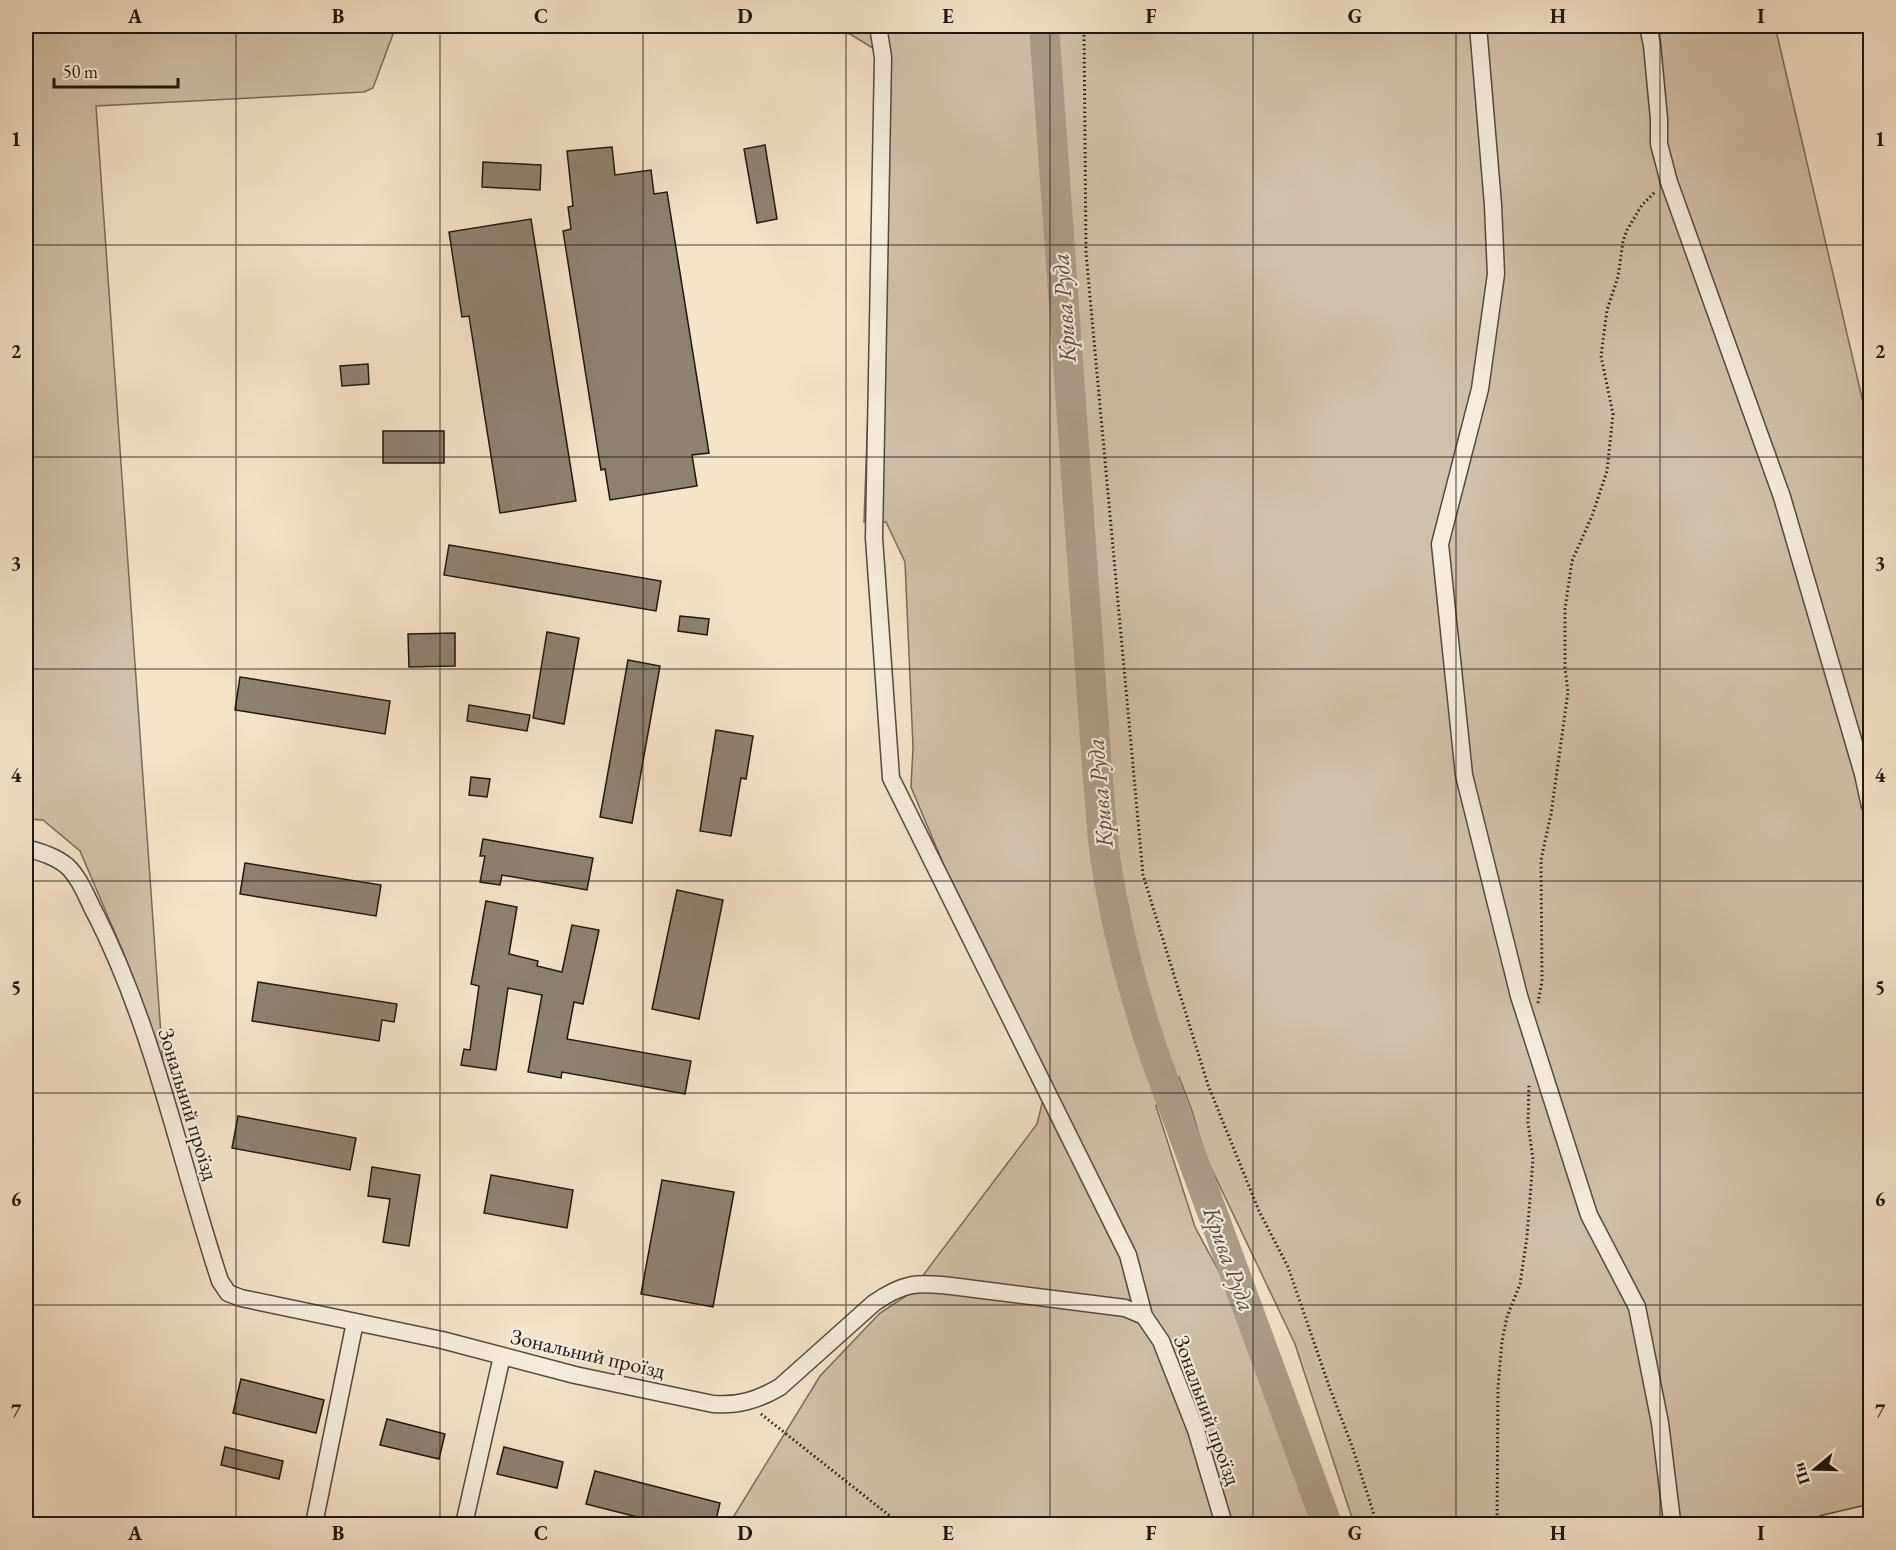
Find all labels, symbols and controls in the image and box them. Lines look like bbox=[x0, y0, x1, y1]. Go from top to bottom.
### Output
text: A bbox=[127, 3, 143, 29]
text: B bbox=[332, 3, 344, 29]
text: C bbox=[534, 3, 548, 29]
text: D bbox=[737, 3, 753, 29]
text: E bbox=[942, 3, 954, 29]
text: F bbox=[1146, 3, 1157, 29]
text: G bbox=[1348, 3, 1362, 29]
text: H bbox=[1550, 3, 1566, 29]
text: I bbox=[1757, 3, 1765, 29]
scale bar bbox=[54, 51, 178, 89]
text: 50 m bbox=[63, 60, 98, 83]
text: 1 bbox=[11, 126, 21, 152]
text: 1 bbox=[1875, 126, 1885, 152]
water label: Крива Руда bbox=[1044, 252, 1083, 365]
text: 2 bbox=[11, 338, 22, 364]
text: 2 bbox=[1875, 338, 1886, 364]
text: 3 bbox=[11, 550, 21, 576]
text: 3 bbox=[1875, 550, 1885, 576]
water label: Крива Руда bbox=[1079, 737, 1120, 850]
text: 4 bbox=[11, 762, 22, 788]
text: 4 bbox=[1875, 762, 1886, 788]
text: 5 bbox=[11, 974, 21, 1000]
text: 5 bbox=[1875, 974, 1885, 1000]
street label: Зональний проїзд bbox=[152, 1025, 225, 1184]
text: 6 bbox=[11, 1186, 22, 1212]
text: 6 bbox=[1875, 1186, 1886, 1212]
water label: Крива Руда bbox=[1196, 1201, 1263, 1316]
street label: Зональний проїзд bbox=[508, 1322, 668, 1385]
street label: Зональний проїзд bbox=[1167, 1331, 1248, 1489]
text: 7 bbox=[11, 1398, 22, 1424]
text: 7 bbox=[1875, 1398, 1886, 1424]
north arrow bbox=[1785, 1439, 1845, 1499]
text: Пн bbox=[1788, 1460, 1815, 1487]
text: A bbox=[127, 1520, 143, 1546]
text: B bbox=[332, 1520, 344, 1546]
text: C bbox=[534, 1520, 548, 1546]
text: D bbox=[737, 1520, 753, 1546]
text: E bbox=[942, 1520, 954, 1546]
text: F bbox=[1146, 1520, 1157, 1546]
text: G bbox=[1348, 1520, 1362, 1546]
text: H bbox=[1550, 1520, 1566, 1546]
text: I bbox=[1757, 1520, 1765, 1546]

